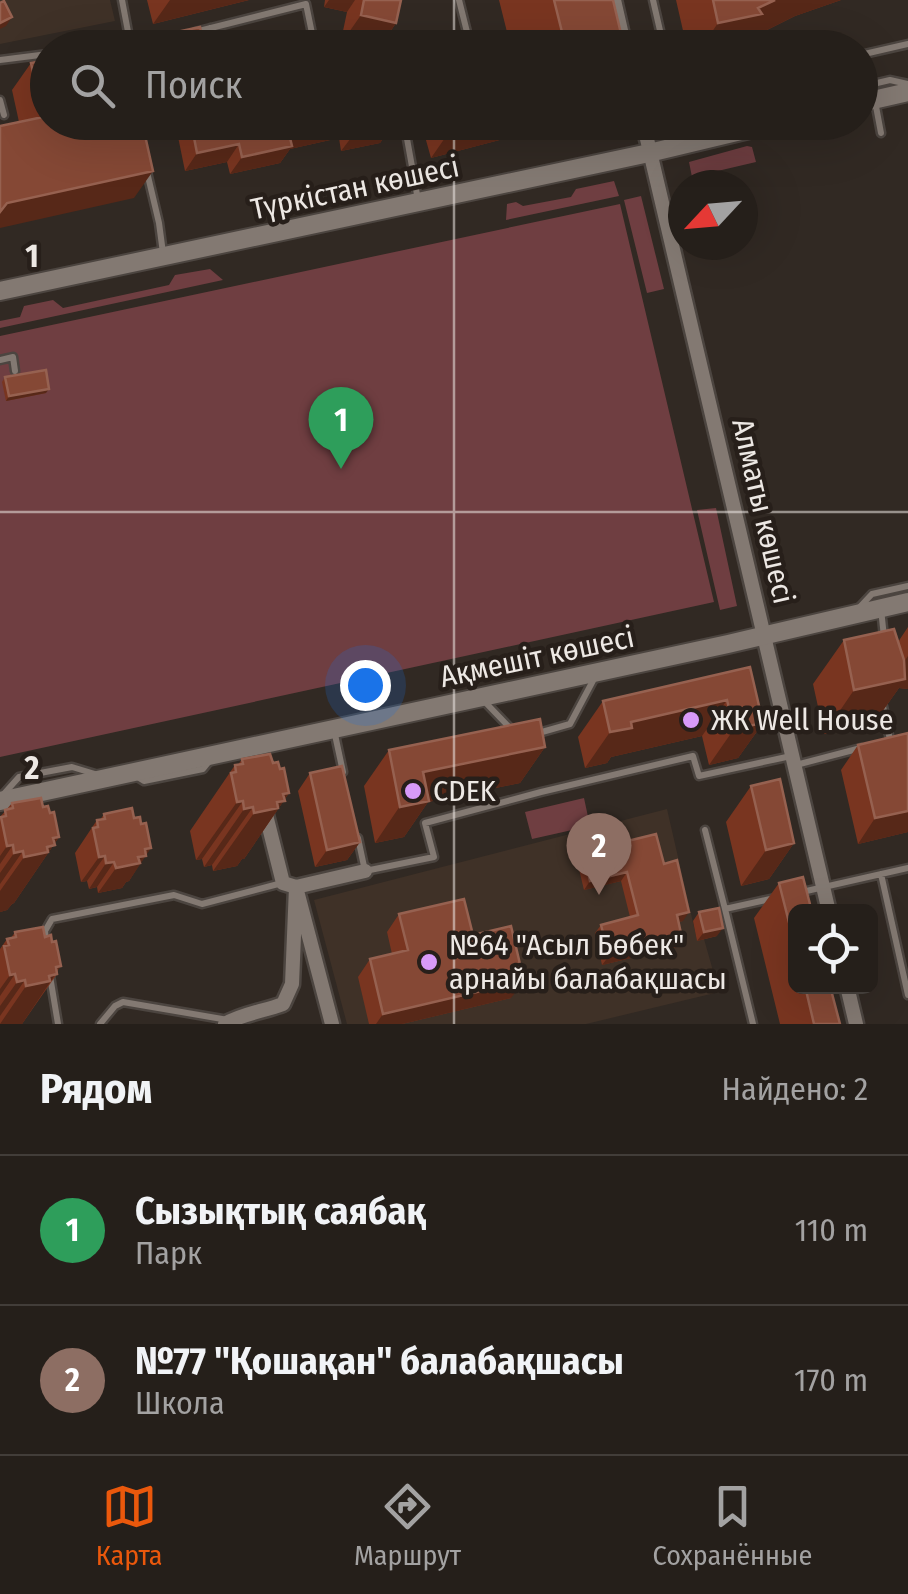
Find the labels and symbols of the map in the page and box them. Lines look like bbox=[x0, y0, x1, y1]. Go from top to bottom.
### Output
street label: Түркістан көшесі bbox=[248, 148, 462, 228]
north arrow bbox=[668, 170, 758, 260]
text: 1 bbox=[25, 237, 39, 275]
pin: 1 bbox=[308, 386, 374, 469]
street label: Алматы көшесі bbox=[724, 415, 802, 607]
street label: Ақмешіт көшесі bbox=[437, 619, 637, 695]
your location bbox=[340, 660, 391, 711]
place label: ЖК Well House bbox=[711, 702, 894, 738]
marker: ЖК Well House bbox=[680, 709, 702, 731]
text: 2 bbox=[24, 749, 40, 787]
place label: CDEK bbox=[433, 773, 496, 809]
marker: CDEK bbox=[402, 780, 424, 802]
pin: 2 bbox=[566, 812, 632, 895]
place label: №64 "Асыл Бөбек" арнайы балабақшасы bbox=[449, 927, 727, 997]
marker: №64 "Асыл Бөбек" арнайы балабақшасы bbox=[418, 951, 440, 973]

